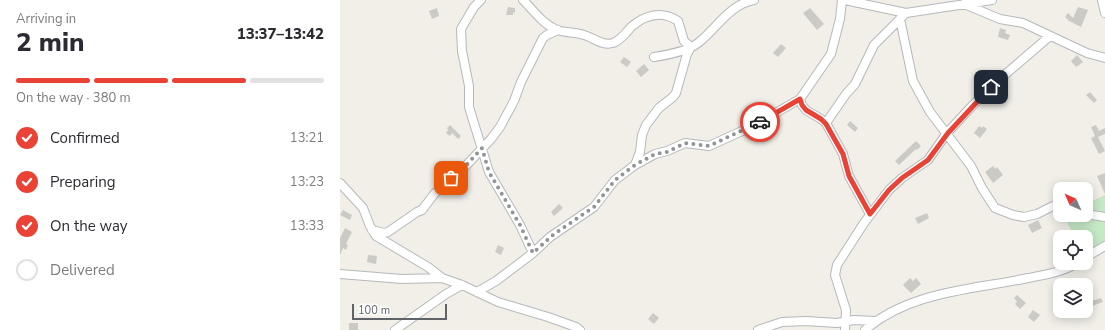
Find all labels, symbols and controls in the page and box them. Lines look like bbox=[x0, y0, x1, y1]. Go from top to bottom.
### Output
text: Arriving in bbox=[16, 10, 76, 28]
text: 13:37–13:42 bbox=[237, 24, 324, 44]
text: 2 min bbox=[16, 25, 84, 60]
pin bbox=[974, 70, 1008, 104]
icon: home bbox=[980, 76, 1002, 98]
text: On the way · 380 m bbox=[16, 89, 131, 107]
courier bbox=[740, 102, 780, 142]
icon: car bbox=[749, 111, 771, 133]
icon: check bbox=[16, 127, 38, 149]
text: Confirmed bbox=[50, 128, 120, 148]
text: 13:21 bbox=[290, 129, 324, 147]
pin bbox=[434, 161, 468, 195]
icon: bag bbox=[440, 167, 462, 189]
icon: check bbox=[16, 171, 38, 193]
text: Preparing bbox=[50, 172, 115, 192]
text: 13:23 bbox=[290, 173, 324, 191]
north arrow bbox=[1053, 182, 1093, 222]
map controls bbox=[1053, 182, 1093, 318]
icon: check bbox=[16, 215, 38, 237]
text: On the way bbox=[50, 216, 128, 236]
text: 13:33 bbox=[290, 217, 324, 235]
button: locate bbox=[1053, 230, 1093, 270]
text: Delivered bbox=[50, 260, 115, 280]
button: layers bbox=[1053, 278, 1093, 318]
scale bar bbox=[352, 302, 447, 321]
text: 100 m bbox=[358, 303, 390, 318]

